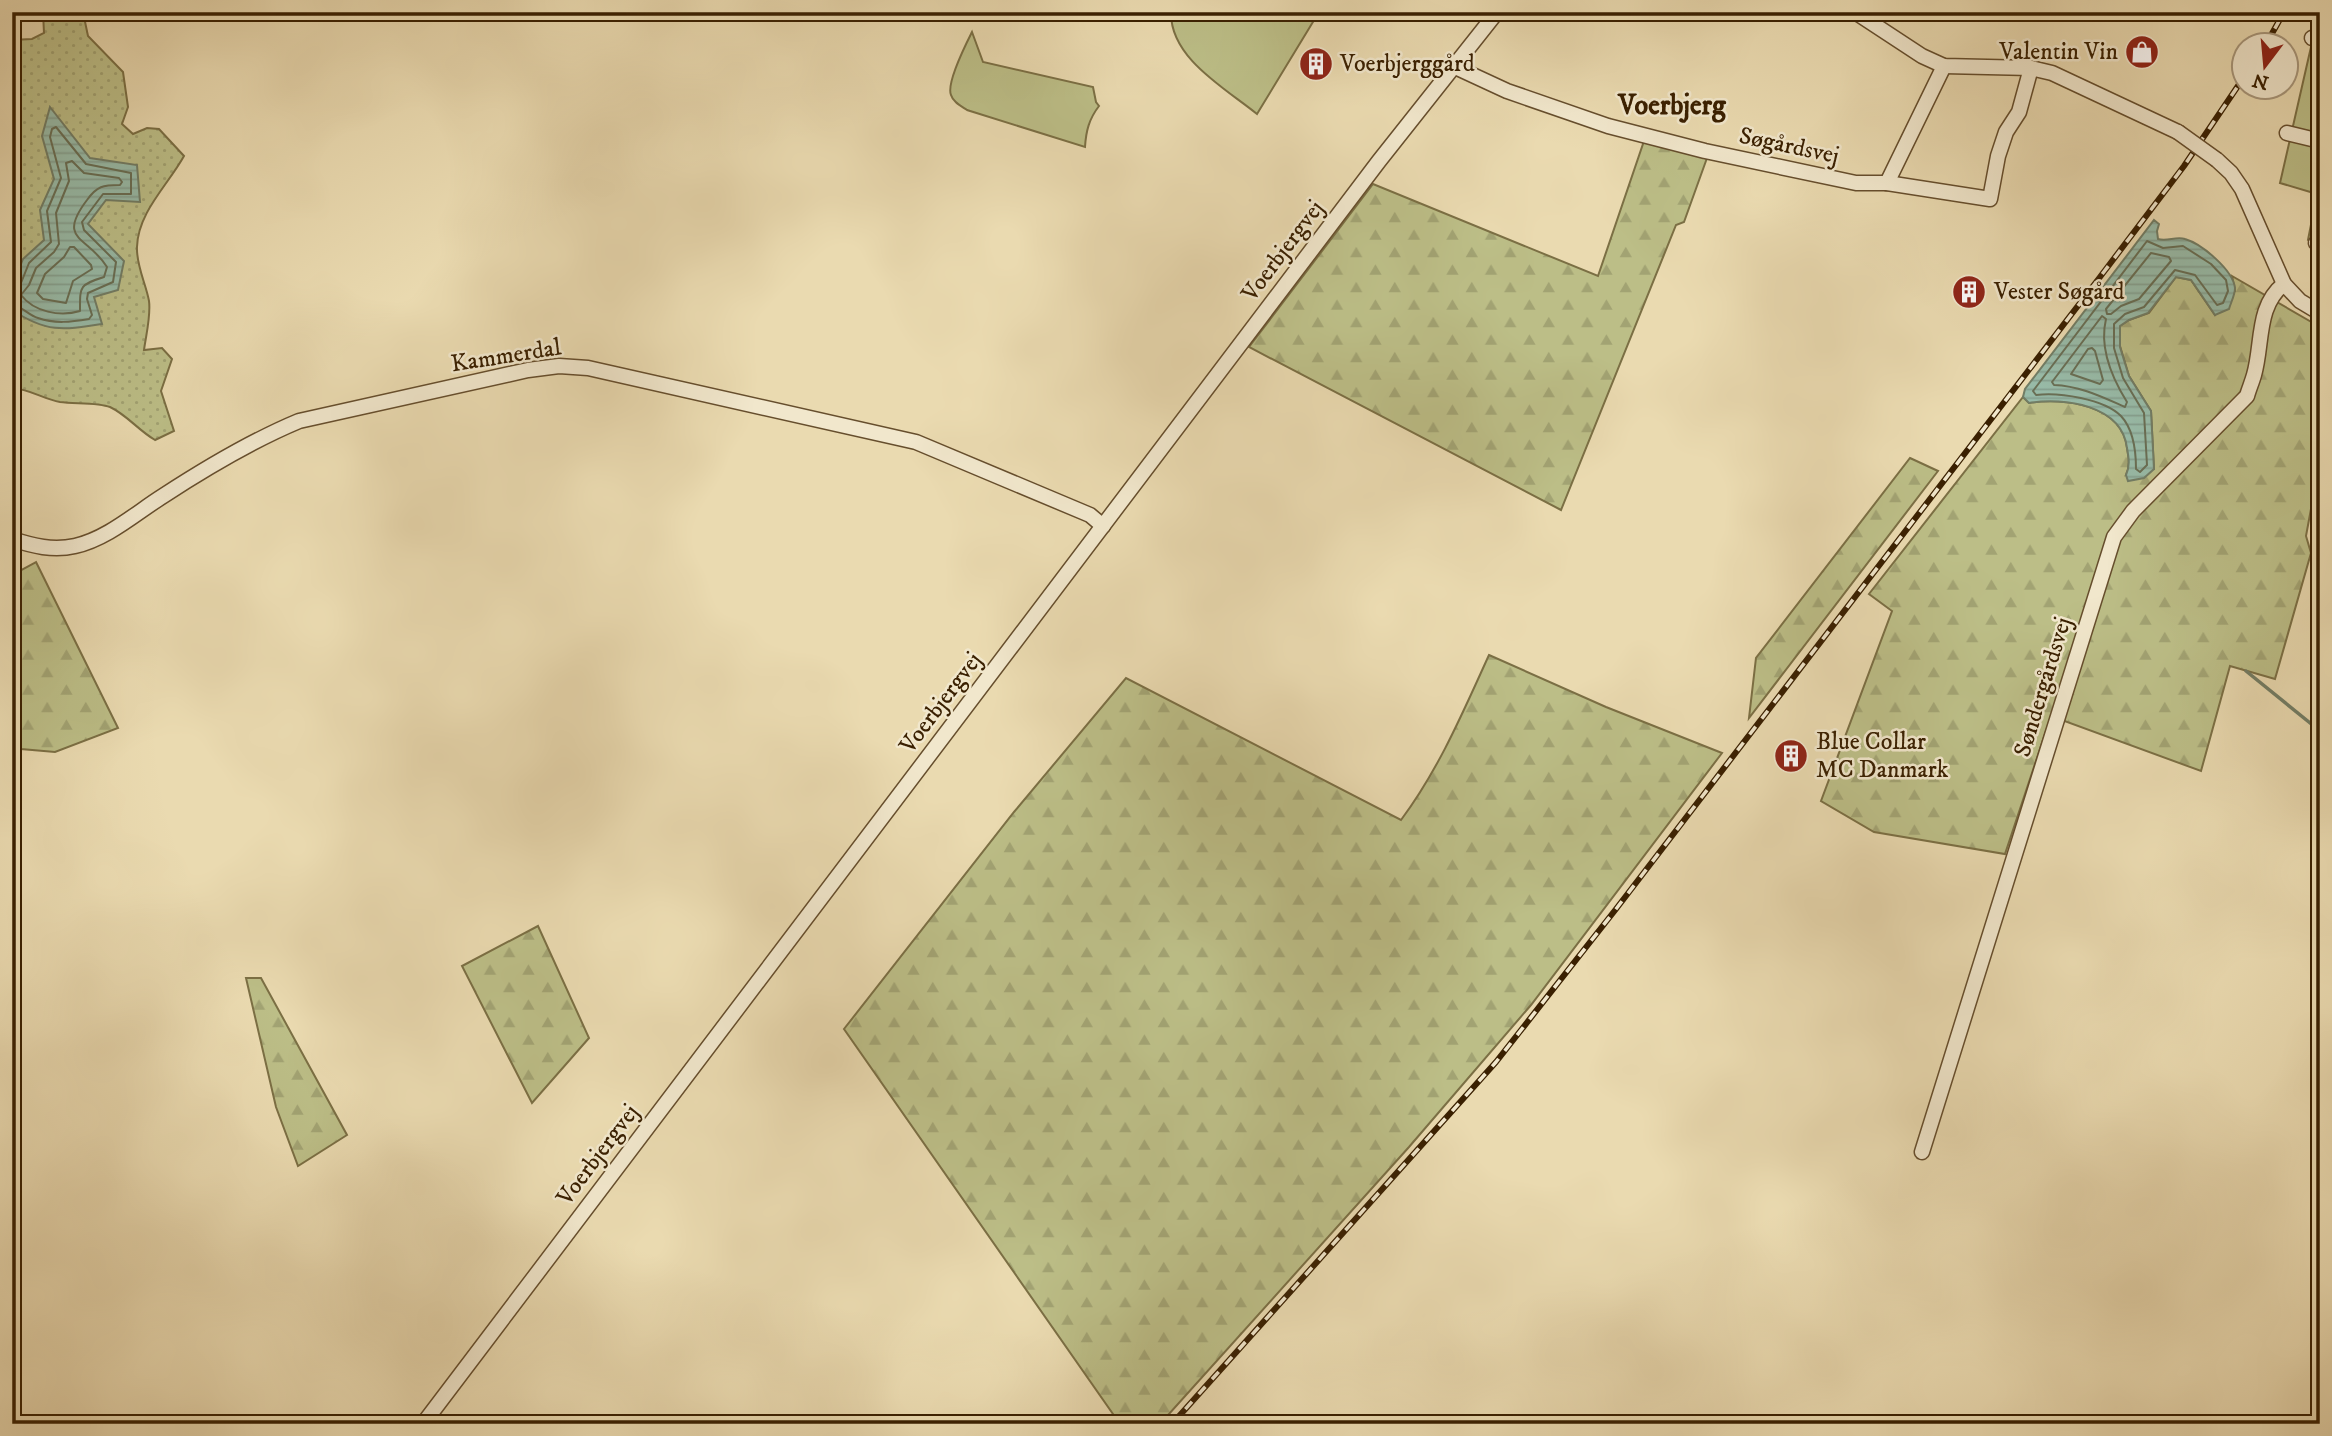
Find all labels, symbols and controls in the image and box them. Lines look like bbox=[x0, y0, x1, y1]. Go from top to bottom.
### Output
north arrow bbox=[2230, 32, 2300, 102]
shop icon: Valentin Vin bbox=[2123, 33, 2161, 71]
place label: Valentin Vin bbox=[1998, 37, 2118, 67]
building icon: Voerbjerggård bbox=[1297, 45, 1335, 83]
place label: Voerbjerggård bbox=[1339, 49, 1475, 79]
text: N bbox=[2250, 68, 2271, 94]
district label: Voerbjerg bbox=[1617, 88, 1727, 123]
street label: Søgårdsvej bbox=[1736, 121, 1842, 171]
street label: Voerbjergvej bbox=[1235, 195, 1331, 308]
building icon: Vester Søgård bbox=[1950, 273, 1988, 311]
place label: Vester Søgård bbox=[1993, 277, 2125, 307]
street label: Kammerdal bbox=[449, 332, 564, 380]
street label: Søndergårdsvej bbox=[2008, 614, 2078, 760]
street label: Voerbjergvej bbox=[893, 647, 989, 760]
place label: Blue Collar MC Danmark bbox=[1816, 727, 1948, 785]
building icon: Blue Collar MC Danmark bbox=[1772, 737, 1810, 775]
street label: Voerbjergvej bbox=[550, 1099, 646, 1212]

